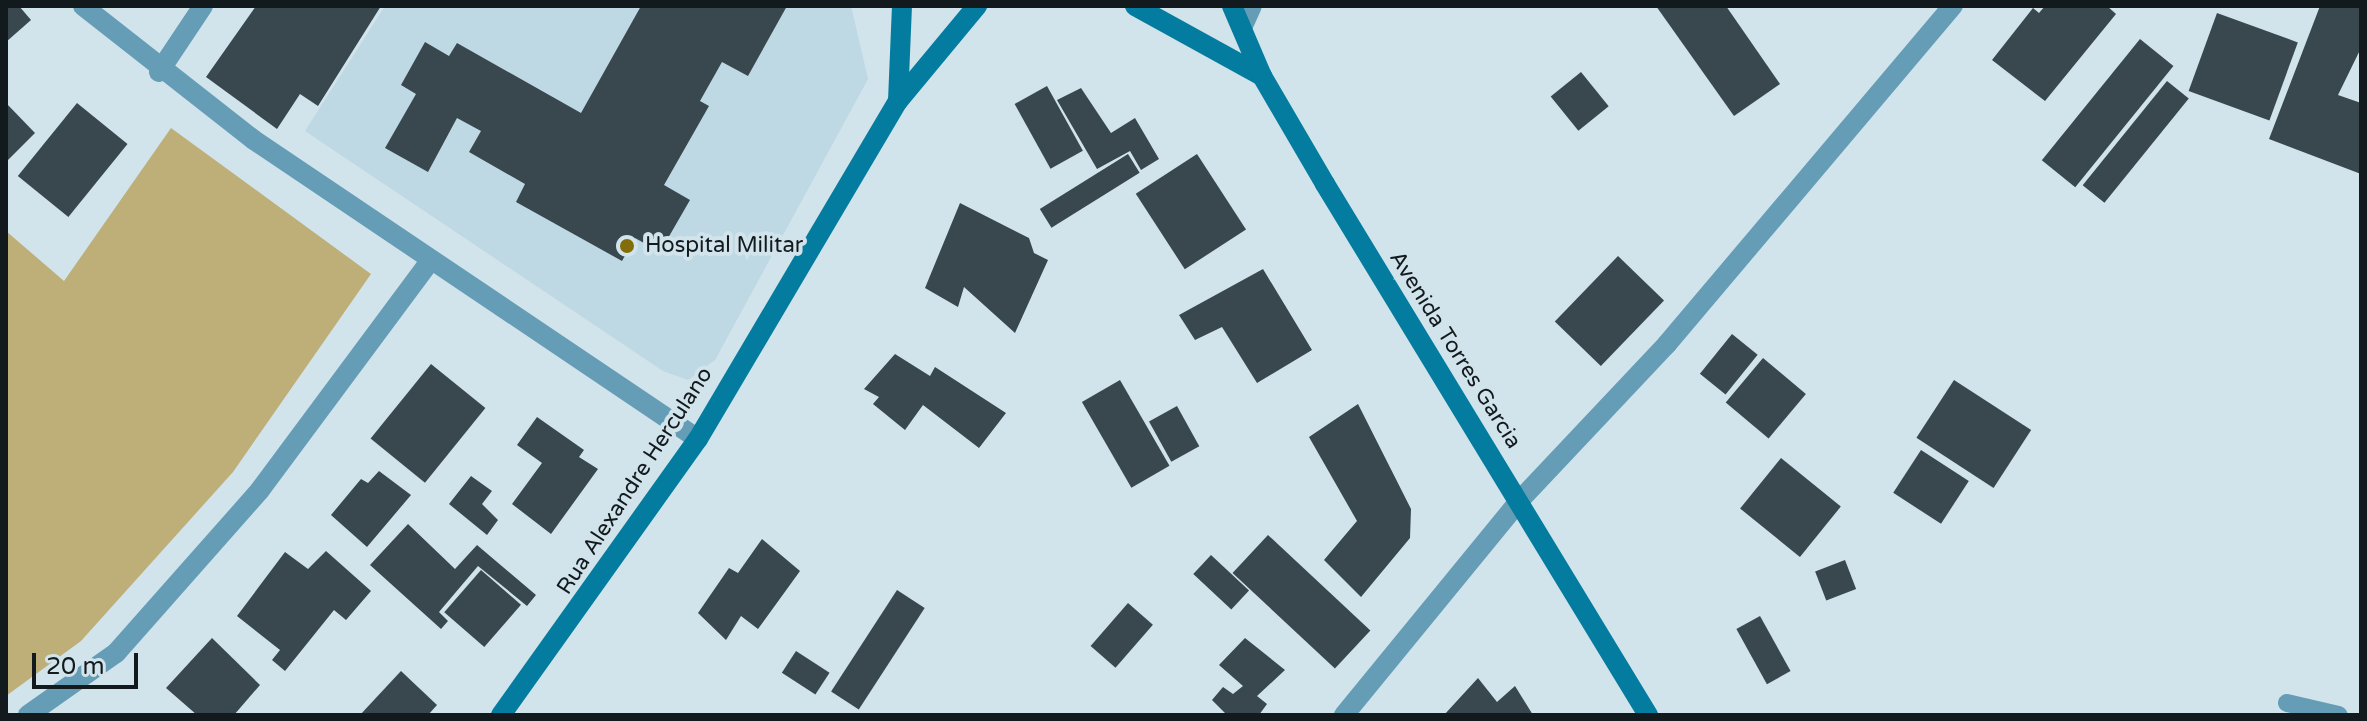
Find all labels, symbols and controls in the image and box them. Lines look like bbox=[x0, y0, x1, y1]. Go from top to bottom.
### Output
place label: Hospital Militar bbox=[645, 233, 803, 259]
marker: Hospital Militar bbox=[616, 235, 638, 257]
street label: Avenida Torres Garcia bbox=[1383, 246, 1527, 454]
street label: Rua Alexandre Herculano bbox=[552, 362, 718, 600]
scale bar bbox=[36, 637, 142, 687]
text: 20 m bbox=[46, 652, 104, 681]

